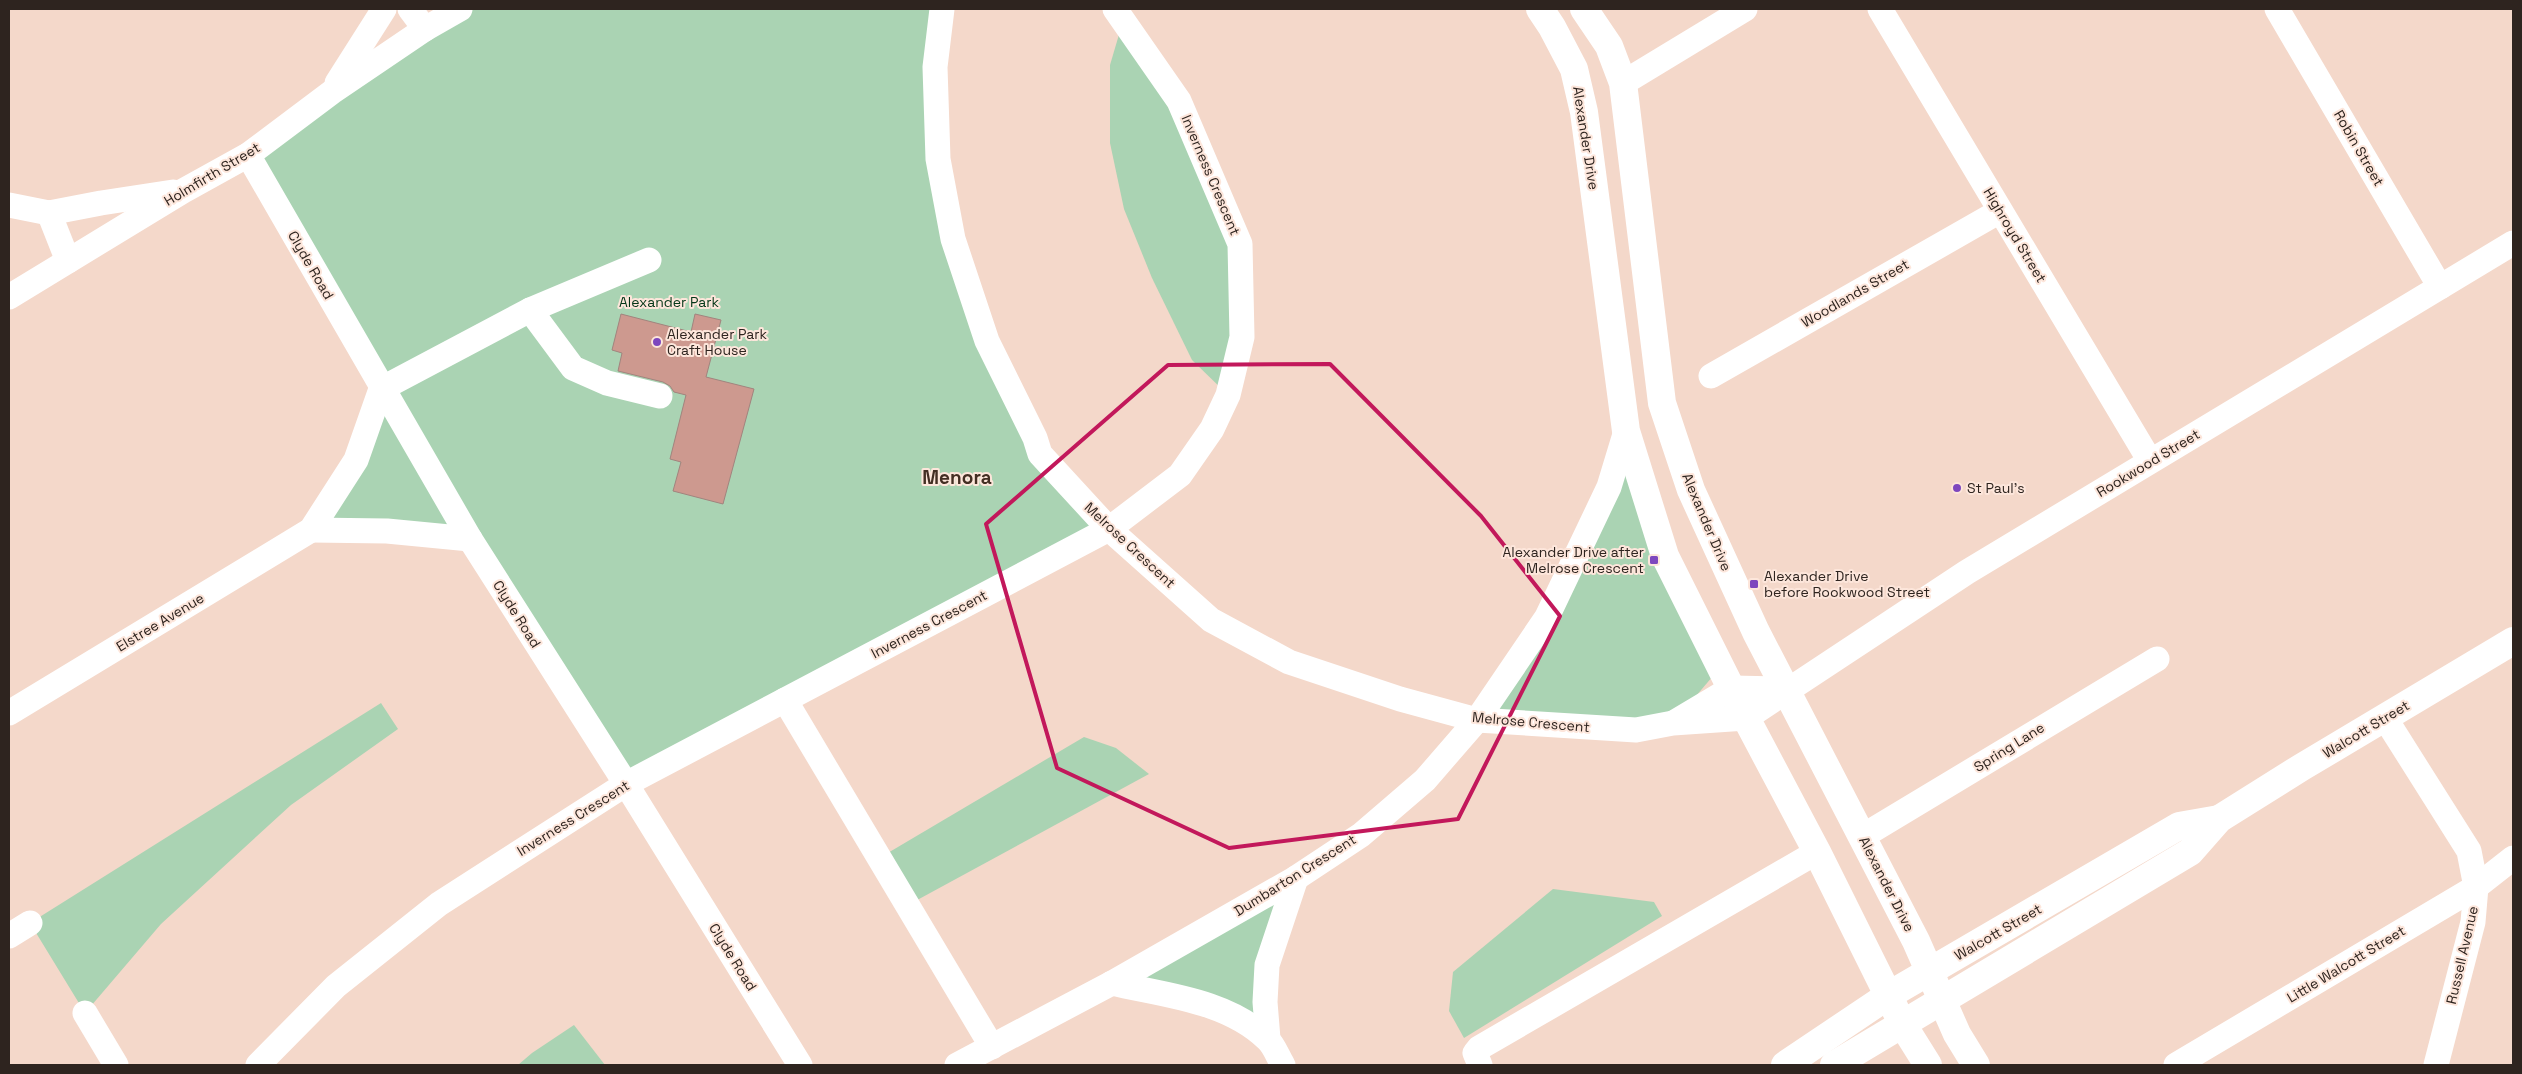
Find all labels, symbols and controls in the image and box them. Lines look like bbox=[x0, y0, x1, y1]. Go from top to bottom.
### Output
street label: Alexander Drive bbox=[1569, 85, 1603, 191]
street label: Robin Street bbox=[2330, 107, 2388, 189]
street label: Inverness Crescent bbox=[1178, 112, 1244, 238]
street label: Holmfirth Street bbox=[161, 138, 263, 210]
street label: Highroyd Street bbox=[1980, 184, 2050, 286]
street label: Clyde Road bbox=[284, 227, 338, 303]
street label: Woodlands Street bbox=[1798, 255, 1912, 331]
park label: Alexander Park bbox=[619, 293, 720, 311]
place label: Alexander Park Craft House bbox=[667, 325, 768, 359]
marker: Alexander Park Craft House bbox=[651, 336, 663, 348]
street label: Rookwood Street bbox=[2093, 425, 2203, 501]
district label: Menora bbox=[922, 465, 992, 490]
street label: Alexander Drive bbox=[1678, 470, 1736, 574]
place label: St Paul's bbox=[1967, 479, 2025, 497]
marker: St Paul's bbox=[1951, 482, 1963, 494]
street label: Melrose Crescent bbox=[1081, 498, 1179, 592]
place label: Alexander Drive after Melrose Crescent bbox=[1503, 543, 1644, 577]
marker: Alexander Drive after Melrose Crescent bbox=[1648, 554, 1660, 566]
place label: Alexander Drive before Rookwood Street bbox=[1764, 567, 1930, 601]
street label: Clyde Road bbox=[489, 577, 545, 651]
marker: Alexander Drive before Rookwood Street bbox=[1748, 578, 1760, 590]
street label: Inverness Crescent bbox=[868, 586, 990, 662]
street label: Elstree Avenue bbox=[113, 589, 207, 655]
street label: Walcott Street bbox=[2319, 696, 2413, 762]
street label: Melrose Crescent bbox=[1471, 708, 1591, 736]
street label: Spring Lane bbox=[1970, 718, 2048, 776]
street label: Inverness Crescent bbox=[514, 776, 632, 860]
street label: Dumbarton Crescent bbox=[1231, 830, 1359, 920]
street label: Alexander Drive bbox=[1855, 833, 1919, 935]
street label: Walcott Street bbox=[1951, 900, 2045, 964]
street label: Russell Avenue bbox=[2442, 904, 2482, 1006]
street label: Clyde Road bbox=[705, 920, 761, 994]
street label: Little Walcott Street bbox=[2283, 921, 2409, 1007]

